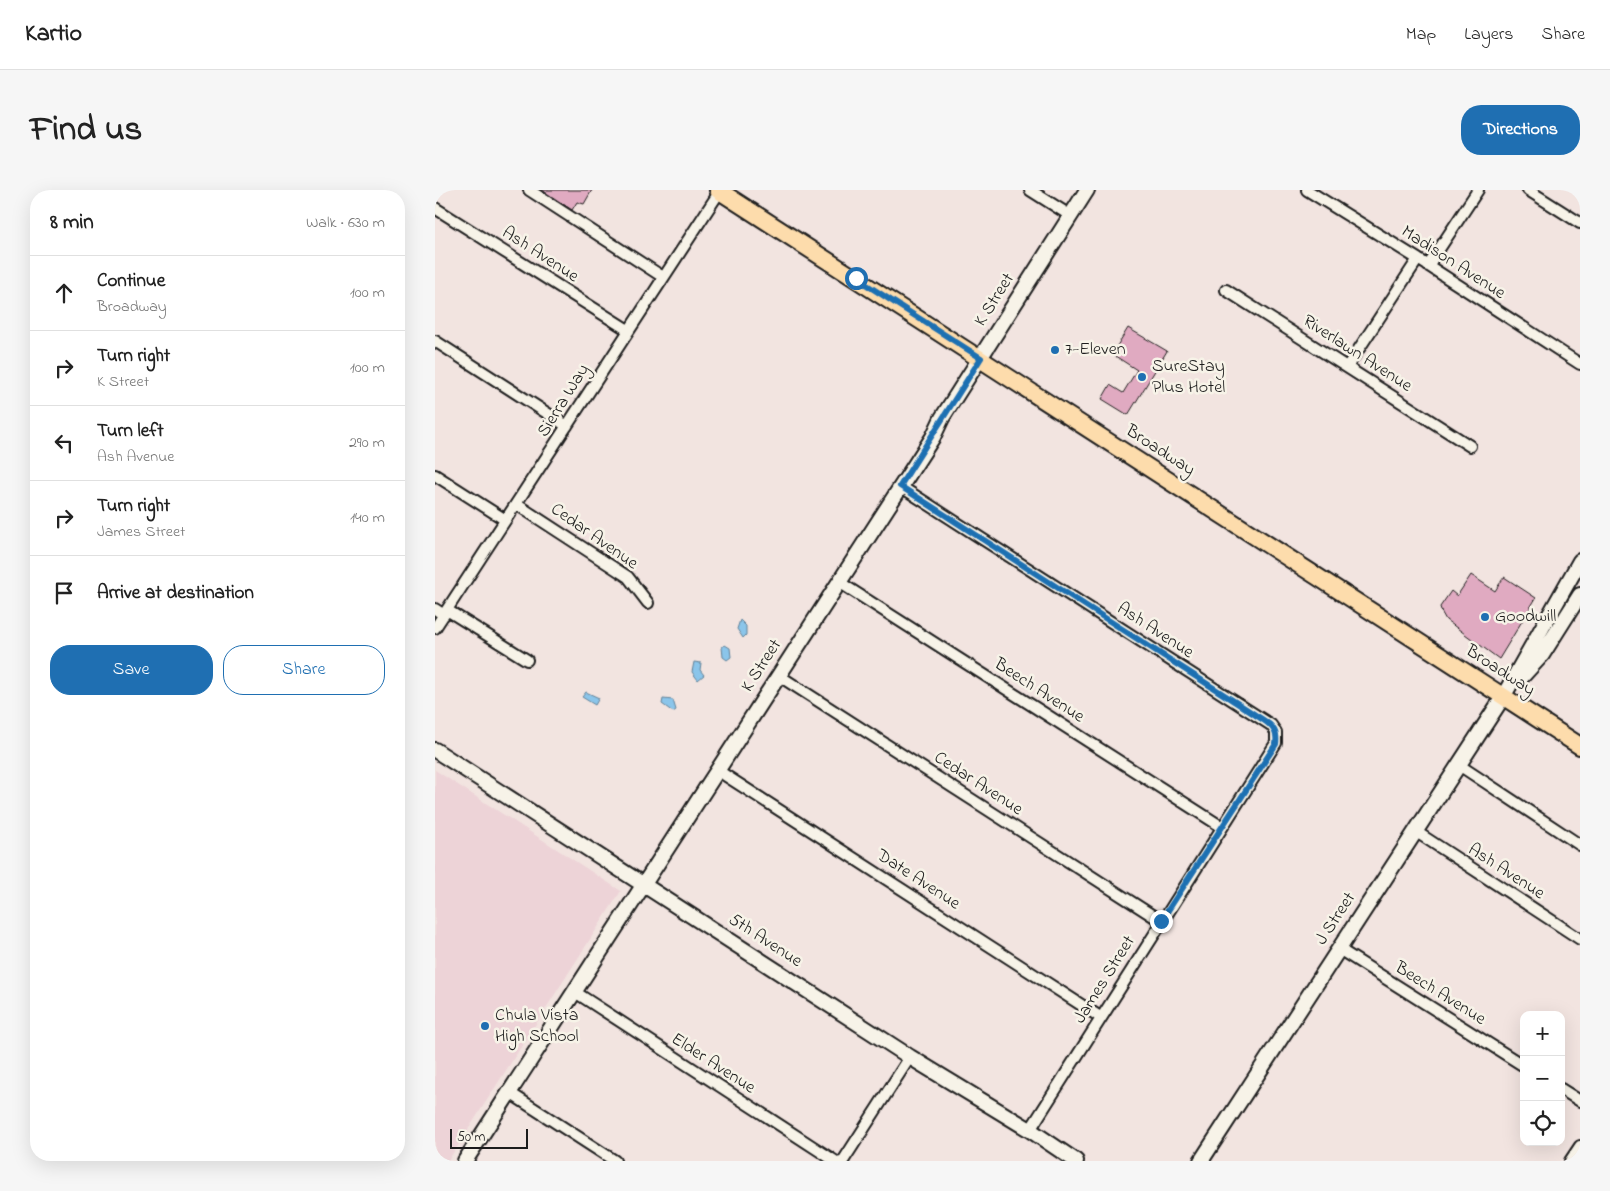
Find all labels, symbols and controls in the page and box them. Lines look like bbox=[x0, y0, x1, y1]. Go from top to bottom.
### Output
text: Kartio bbox=[25, 17, 82, 52]
text: Map bbox=[1406, 22, 1436, 48]
text: Layers bbox=[1464, 22, 1514, 48]
text: Share bbox=[1542, 22, 1585, 48]
text: Find us bbox=[30, 105, 142, 156]
button: Directions bbox=[1461, 105, 1580, 155]
text: 8 min bbox=[50, 208, 94, 238]
text: Walk · 630 m bbox=[306, 211, 385, 235]
street label: Madison Avenue bbox=[1396, 219, 1511, 307]
street label: Ash Avenue bbox=[496, 220, 584, 290]
route start bbox=[845, 267, 868, 290]
text: Continue bbox=[97, 268, 165, 295]
street label: K Street bbox=[968, 268, 1022, 332]
icon: ahead bbox=[50, 279, 78, 307]
text: 100 m bbox=[350, 281, 385, 305]
text: Broadway bbox=[97, 295, 167, 319]
street label: Riverlawn Avenue bbox=[1297, 309, 1418, 400]
place label: 7-Eleven bbox=[1065, 337, 1126, 363]
text: Turn right bbox=[97, 343, 170, 370]
marker: 7-Eleven bbox=[1049, 344, 1061, 356]
icon: right bbox=[50, 354, 78, 382]
place label: SureStay Plus Hotel bbox=[1152, 354, 1225, 401]
text: 100 m bbox=[350, 356, 385, 380]
street label: Sierra Way bbox=[531, 359, 597, 443]
text: K Street bbox=[97, 370, 149, 394]
marker: SureStay Plus Hotel bbox=[1136, 371, 1148, 383]
text: Turn left bbox=[97, 418, 164, 445]
street label: Broadway bbox=[1119, 418, 1200, 483]
icon: left bbox=[50, 429, 78, 457]
text: 290 m bbox=[349, 431, 385, 455]
text: Ash Avenue bbox=[97, 445, 174, 469]
text: Turn right bbox=[97, 493, 170, 520]
street label: Cedar Avenue bbox=[545, 497, 644, 577]
icon: right bbox=[50, 504, 78, 532]
text: 140 m bbox=[350, 506, 385, 530]
text: James Street bbox=[97, 520, 186, 544]
icon: arrive bbox=[50, 579, 78, 607]
text: Arrive at destination bbox=[97, 580, 254, 607]
street label: Ash Avenue bbox=[1111, 596, 1199, 666]
place label: Goodwill bbox=[1495, 604, 1556, 630]
marker: Goodwill bbox=[1479, 611, 1491, 623]
street label: K Street bbox=[735, 634, 789, 698]
street label: Broadway bbox=[1459, 638, 1540, 703]
button: Save bbox=[50, 645, 213, 695]
button: Share bbox=[223, 645, 385, 695]
street label: Beech Avenue bbox=[988, 651, 1090, 730]
street label: Cedar Avenue bbox=[928, 745, 1029, 823]
street label: Ash Avenue bbox=[1462, 837, 1550, 907]
street label: Date Avenue bbox=[870, 843, 966, 917]
street label: J Street bbox=[1309, 887, 1363, 951]
street label: 5th Avenue bbox=[723, 907, 808, 975]
route end bbox=[1150, 910, 1173, 933]
street label: James Street bbox=[1068, 931, 1142, 1029]
street label: Beech Avenue bbox=[1389, 955, 1491, 1033]
place label: Chula Vista High School bbox=[495, 1003, 578, 1051]
map controls bbox=[1520, 1011, 1565, 1146]
button: + bbox=[1520, 1011, 1565, 1056]
marker: Chula Vista High School bbox=[479, 1020, 491, 1032]
street label: Elder Avenue bbox=[666, 1027, 761, 1102]
button: − bbox=[1520, 1056, 1565, 1101]
button: locate bbox=[1520, 1101, 1565, 1146]
scale bar bbox=[450, 1126, 527, 1149]
text: 50 m bbox=[457, 1127, 485, 1148]

